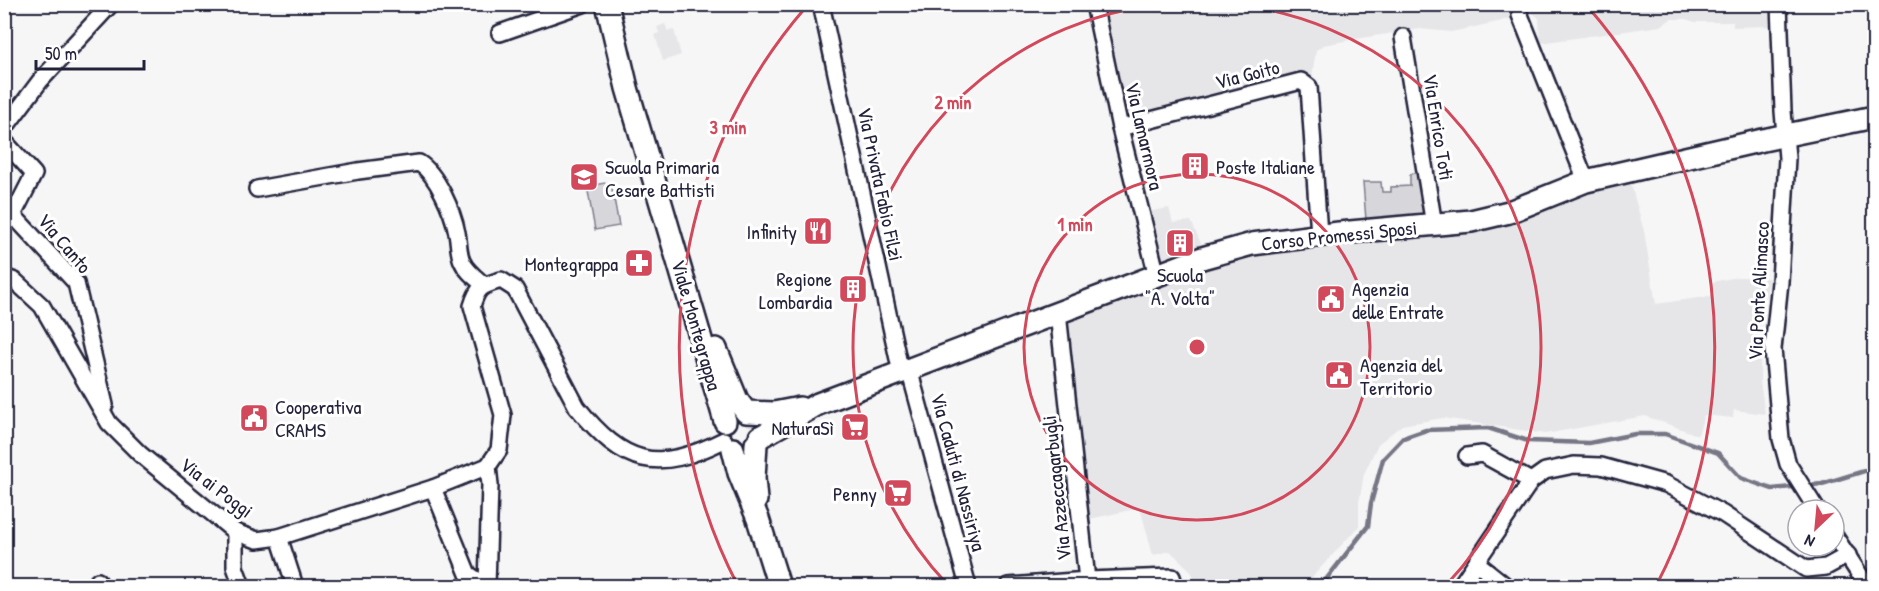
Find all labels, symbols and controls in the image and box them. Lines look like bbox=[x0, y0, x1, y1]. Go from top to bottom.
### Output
scale bar bbox=[36, 33, 144, 71]
text: 50 m bbox=[45, 41, 77, 66]
street label: Via Goito bbox=[1212, 53, 1282, 95]
street label: Via Enrico Toti bbox=[1417, 72, 1461, 182]
street label: Via Lamarmora bbox=[1119, 79, 1171, 193]
text: 2 min bbox=[935, 90, 971, 115]
street label: Via Privata Fabio Filzi bbox=[852, 105, 910, 263]
text: 3 min bbox=[710, 115, 746, 140]
building icon: Poste Italiane bbox=[1179, 150, 1211, 182]
place label: Scuola Primaria Cesare Battisti bbox=[605, 153, 719, 203]
place label: Poste Italiane bbox=[1216, 153, 1315, 180]
school or university icon: Scuola Primaria Cesare Battisti bbox=[568, 161, 600, 193]
street label: Via Canto bbox=[32, 207, 98, 279]
text: 1 min bbox=[1057, 212, 1093, 237]
street label: Corso Promessi Sposi bbox=[1260, 213, 1418, 257]
restaurant icon: Infinity bbox=[802, 215, 834, 247]
place label: Infinity bbox=[746, 218, 797, 245]
street label: Via Ponte Alimasco bbox=[1741, 221, 1775, 361]
building icon: Scuola "A. Volta" bbox=[1164, 227, 1196, 259]
pharmacy icon: Montegrappa bbox=[623, 247, 655, 279]
place label: Montegrappa bbox=[525, 250, 618, 277]
street label: Viale Montegrappa bbox=[665, 257, 729, 394]
place label: Scuola "A. Volta" bbox=[1145, 261, 1215, 311]
place label: Regione Lombardia bbox=[759, 265, 832, 315]
building icon: Regione Lombardia bbox=[837, 273, 869, 305]
place label: Agenzia delle Entrate bbox=[1352, 275, 1444, 325]
public building icon: Agenzia delle Entrate bbox=[1315, 283, 1347, 315]
centre of rings bbox=[1187, 337, 1207, 357]
place label: Agenzia del Territorio bbox=[1360, 351, 1443, 401]
public building icon: Agenzia del Territorio bbox=[1323, 359, 1355, 391]
street label: Via Caduti di Nassiriya bbox=[925, 390, 993, 554]
place label: Cooperativa CRAMS bbox=[275, 393, 361, 443]
public building icon: Cooperativa CRAMS bbox=[238, 402, 270, 434]
supermarket icon: NaturaSì bbox=[839, 411, 871, 443]
place label: NaturaSì bbox=[771, 414, 834, 441]
street label: Via Azzeccagarbugli bbox=[1035, 414, 1077, 562]
street label: Via ai Poggi bbox=[175, 451, 259, 523]
supermarket icon: Penny bbox=[882, 477, 914, 509]
place label: Penny bbox=[833, 480, 877, 507]
north arrow bbox=[1786, 498, 1846, 558]
text: N bbox=[1800, 530, 1818, 553]

